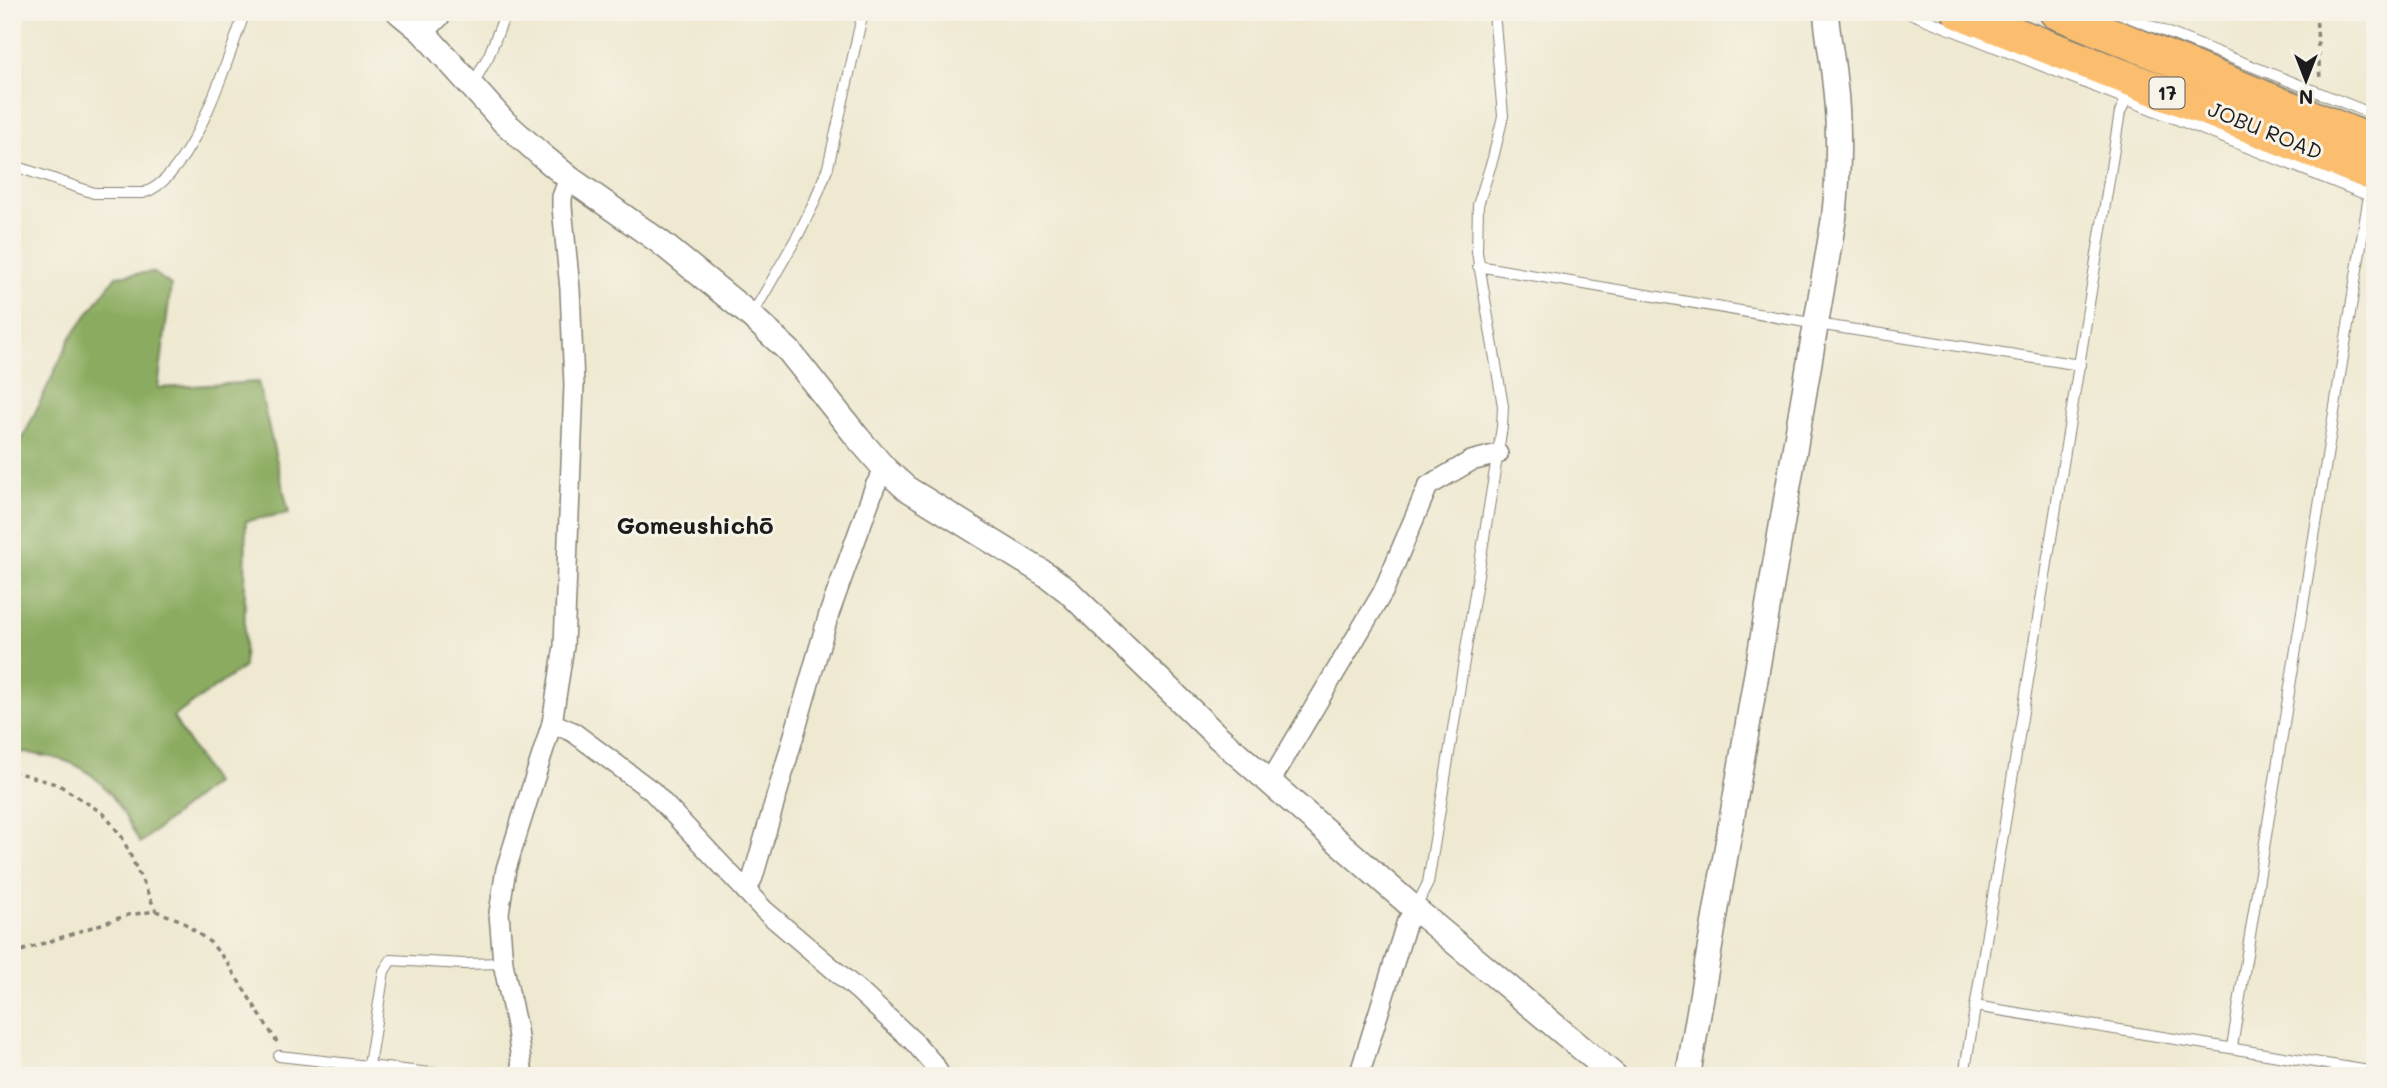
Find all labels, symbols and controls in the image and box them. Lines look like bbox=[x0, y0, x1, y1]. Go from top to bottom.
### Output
north arrow bbox=[2272, 46, 2342, 116]
road number: 17 bbox=[2150, 78, 2184, 108]
text: N bbox=[2299, 85, 2313, 110]
street label: JOBU ROAD bbox=[2204, 94, 2327, 165]
district label: Gomeushichō bbox=[616, 509, 774, 540]

